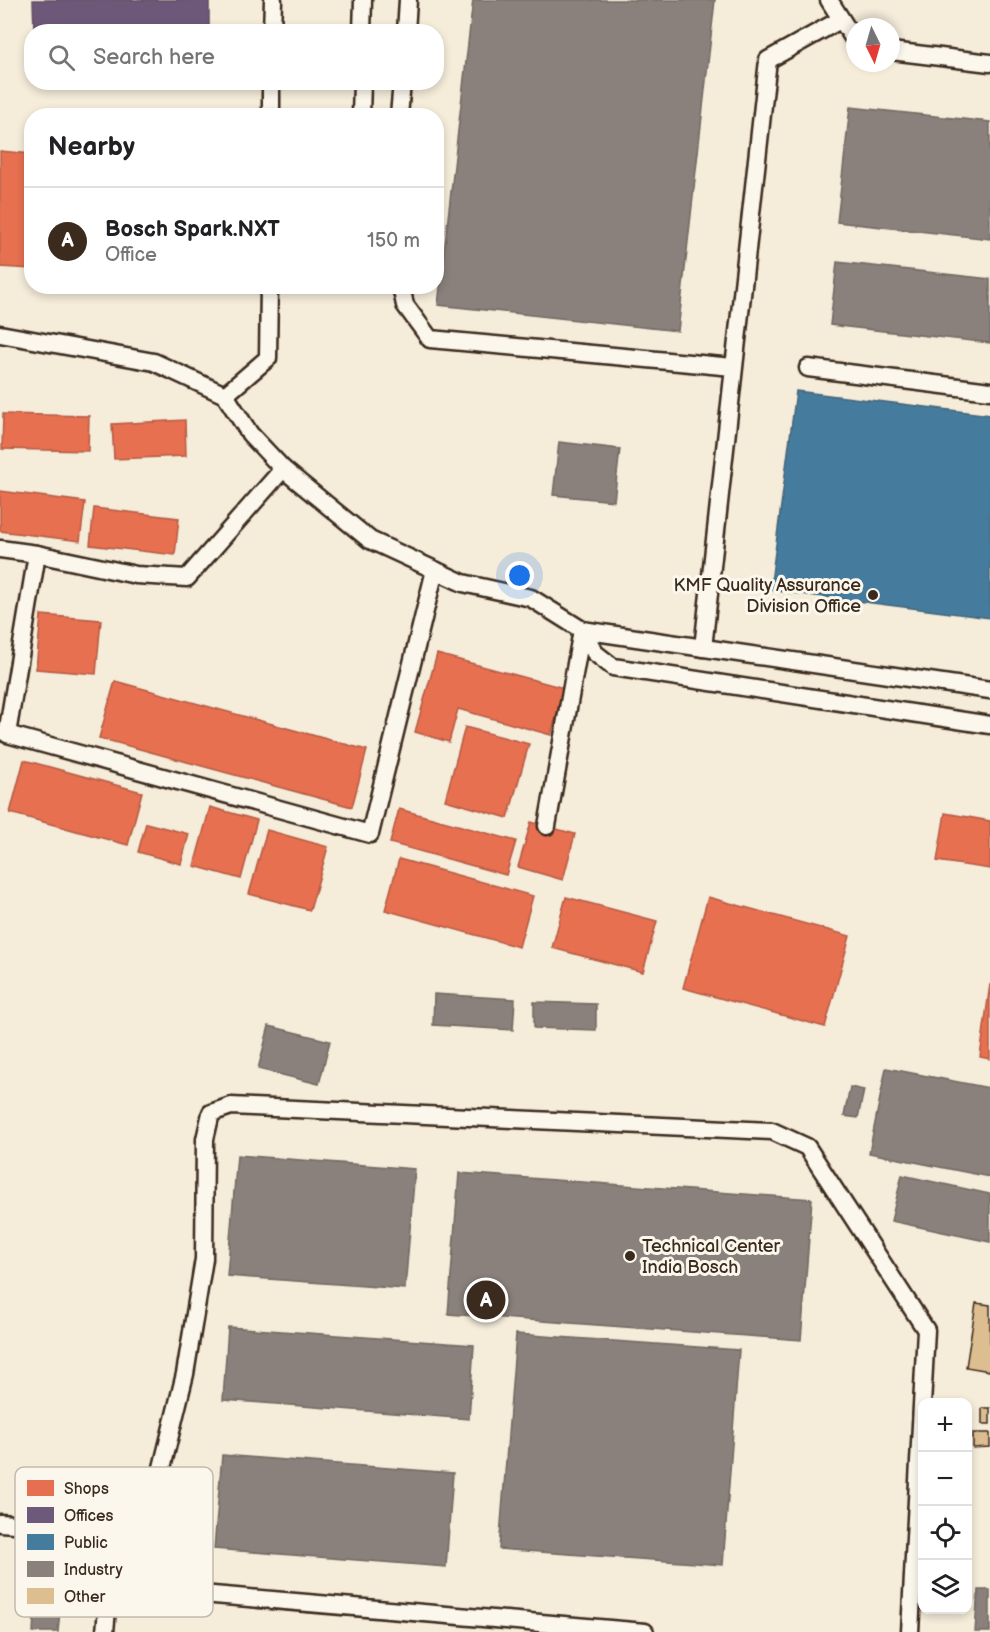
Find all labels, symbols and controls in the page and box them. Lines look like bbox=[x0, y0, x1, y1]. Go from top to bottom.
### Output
north arrow bbox=[846, 18, 900, 72]
search box bbox=[24, 24, 444, 90]
icon: search bbox=[45, 41, 78, 74]
text: Search here bbox=[93, 44, 215, 71]
text: Nearby bbox=[48, 132, 135, 163]
text: Bosch Spark.NXT bbox=[105, 216, 280, 243]
text: A bbox=[61, 229, 74, 253]
text: 150 m bbox=[367, 229, 420, 253]
text: Office bbox=[105, 243, 157, 267]
your location bbox=[505, 561, 534, 590]
place label: KMF Quality Assurance Division Office bbox=[674, 575, 861, 617]
marker: KMF Quality Assurance Division Office bbox=[866, 588, 880, 602]
place label: Technical Center India Bosch bbox=[642, 1236, 780, 1278]
marker: Technical Center India Bosch bbox=[623, 1249, 637, 1263]
pin: A bbox=[466, 1278, 506, 1322]
map controls bbox=[918, 1398, 972, 1614]
button: + bbox=[918, 1398, 972, 1452]
button: − bbox=[918, 1452, 972, 1506]
legend bbox=[15, 1467, 213, 1617]
text: Shops bbox=[64, 1480, 109, 1499]
button: locate bbox=[918, 1506, 972, 1560]
text: Offices bbox=[64, 1507, 114, 1526]
text: Public bbox=[64, 1534, 108, 1553]
button: layers bbox=[918, 1560, 972, 1614]
text: Industry bbox=[64, 1561, 123, 1580]
text: Other bbox=[64, 1588, 105, 1607]

